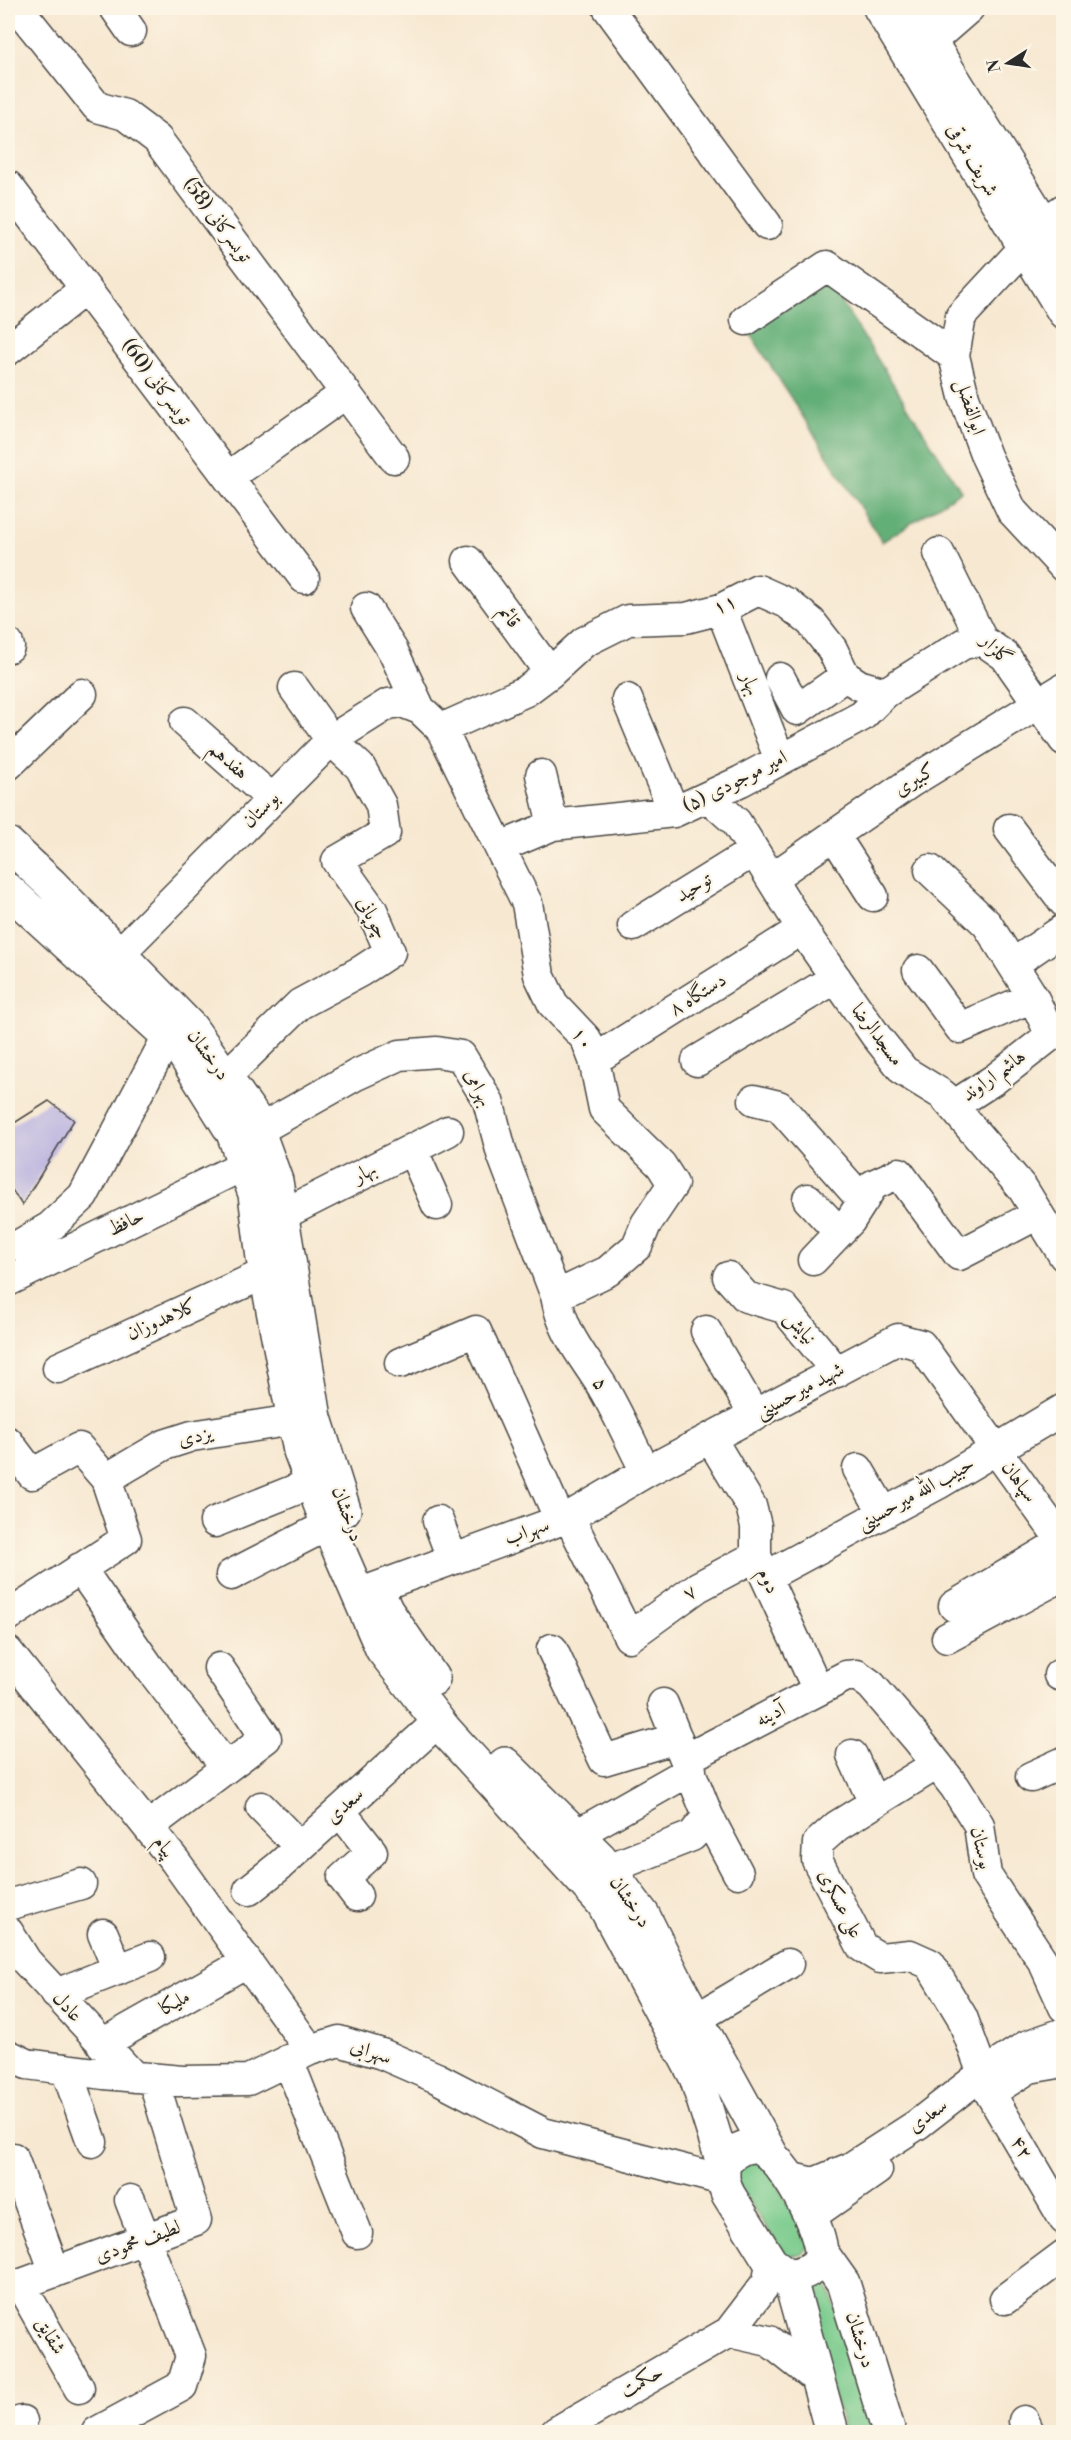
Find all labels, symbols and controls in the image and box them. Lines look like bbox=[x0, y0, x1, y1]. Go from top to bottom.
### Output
north arrow bbox=[978, 33, 1038, 93]
text: N bbox=[983, 57, 1005, 74]
street label: شریف شرقی bbox=[941, 119, 1003, 201]
street label: تویسرکانی (58) bbox=[177, 172, 257, 268]
street label: تویسرکانی (60) bbox=[115, 333, 197, 431]
street label: ابوالفضل bbox=[948, 376, 991, 439]
street label: ۱۱ bbox=[709, 589, 741, 621]
street label: قائم bbox=[489, 601, 526, 636]
street label: گلزار bbox=[974, 627, 1018, 671]
street label: بهار bbox=[733, 667, 766, 699]
street label: هفدهم bbox=[199, 737, 253, 789]
street label: امیر موجودی (۵) bbox=[678, 745, 792, 819]
street label: کبیری bbox=[890, 758, 940, 802]
street label: بوستان bbox=[237, 786, 285, 834]
street label: توحید bbox=[671, 867, 717, 909]
street label: چوپانی bbox=[350, 892, 394, 944]
street label: ۸ دستگاه bbox=[664, 966, 731, 1022]
street label: مسجدالرضا bbox=[845, 999, 909, 1071]
street label: ۱۰ bbox=[565, 1022, 599, 1056]
street label: درخشان bbox=[181, 1024, 235, 1086]
street label: هاشم اراوند bbox=[957, 1044, 1035, 1113]
street label: بهرامی bbox=[458, 1065, 498, 1111]
street label: بهار bbox=[347, 1157, 381, 1190]
street label: حافظ bbox=[104, 1204, 148, 1242]
street label: کلاهدوزان bbox=[123, 1293, 201, 1347]
street label: نیایش bbox=[778, 1306, 822, 1350]
street label: شهید میرحسینی bbox=[751, 1357, 849, 1426]
street label: ۵ bbox=[586, 1373, 614, 1395]
street label: یزدی bbox=[176, 1420, 217, 1453]
street label: حبیب الله میرحسینی bbox=[851, 1448, 980, 1537]
street label: سپاهان bbox=[995, 1456, 1043, 1508]
street label: درخشان bbox=[325, 1483, 369, 1545]
street label: سهراب bbox=[501, 1512, 553, 1552]
street label: دوم bbox=[747, 1564, 785, 1600]
street label: ۷ bbox=[678, 1579, 702, 1607]
street label: آدینه bbox=[751, 1695, 792, 1733]
street label: سعدی bbox=[321, 1782, 369, 1830]
street label: بوستان bbox=[964, 1824, 998, 1872]
street label: پیام bbox=[144, 1830, 181, 1866]
street label: علی عسکری bbox=[811, 1865, 868, 1943]
street label: درخشان bbox=[604, 1871, 656, 1933]
street label: ملیکا bbox=[155, 1984, 195, 2022]
street label: عادل bbox=[47, 1986, 87, 2028]
street label: سهرابی bbox=[347, 2033, 395, 2072]
street label: سعدی bbox=[903, 2093, 953, 2139]
street label: ۴۲ bbox=[1004, 2132, 1038, 2164]
street label: لطیف محمودی bbox=[92, 2215, 184, 2269]
street label: درخشان bbox=[840, 2309, 880, 2371]
street label: شقایق bbox=[29, 2313, 71, 2359]
street label: حکمت bbox=[616, 2360, 668, 2404]

